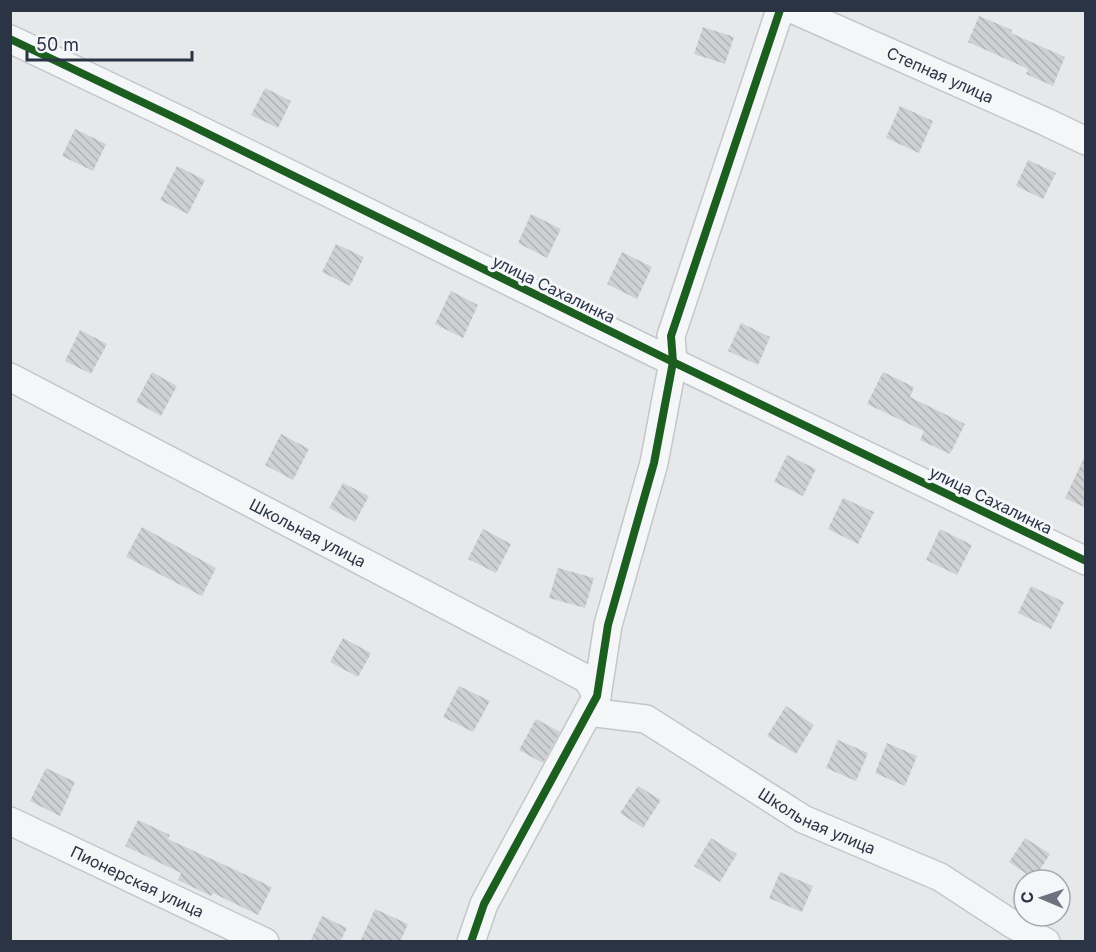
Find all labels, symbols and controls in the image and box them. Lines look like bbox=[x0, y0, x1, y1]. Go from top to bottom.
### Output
scale bar bbox=[27, 24, 192, 62]
text: 50 m bbox=[36, 34, 79, 55]
street label: Степная улица bbox=[884, 42, 997, 107]
street label: улица Сахалинка bbox=[489, 251, 619, 327]
street label: улица Сахалинка bbox=[926, 462, 1056, 538]
street label: Школьная улица bbox=[246, 494, 369, 572]
street label: Школьная улица bbox=[755, 783, 879, 859]
street label: Пионерская улица bbox=[68, 841, 207, 922]
north arrow bbox=[1012, 868, 1072, 928]
text: С bbox=[1017, 891, 1037, 904]

